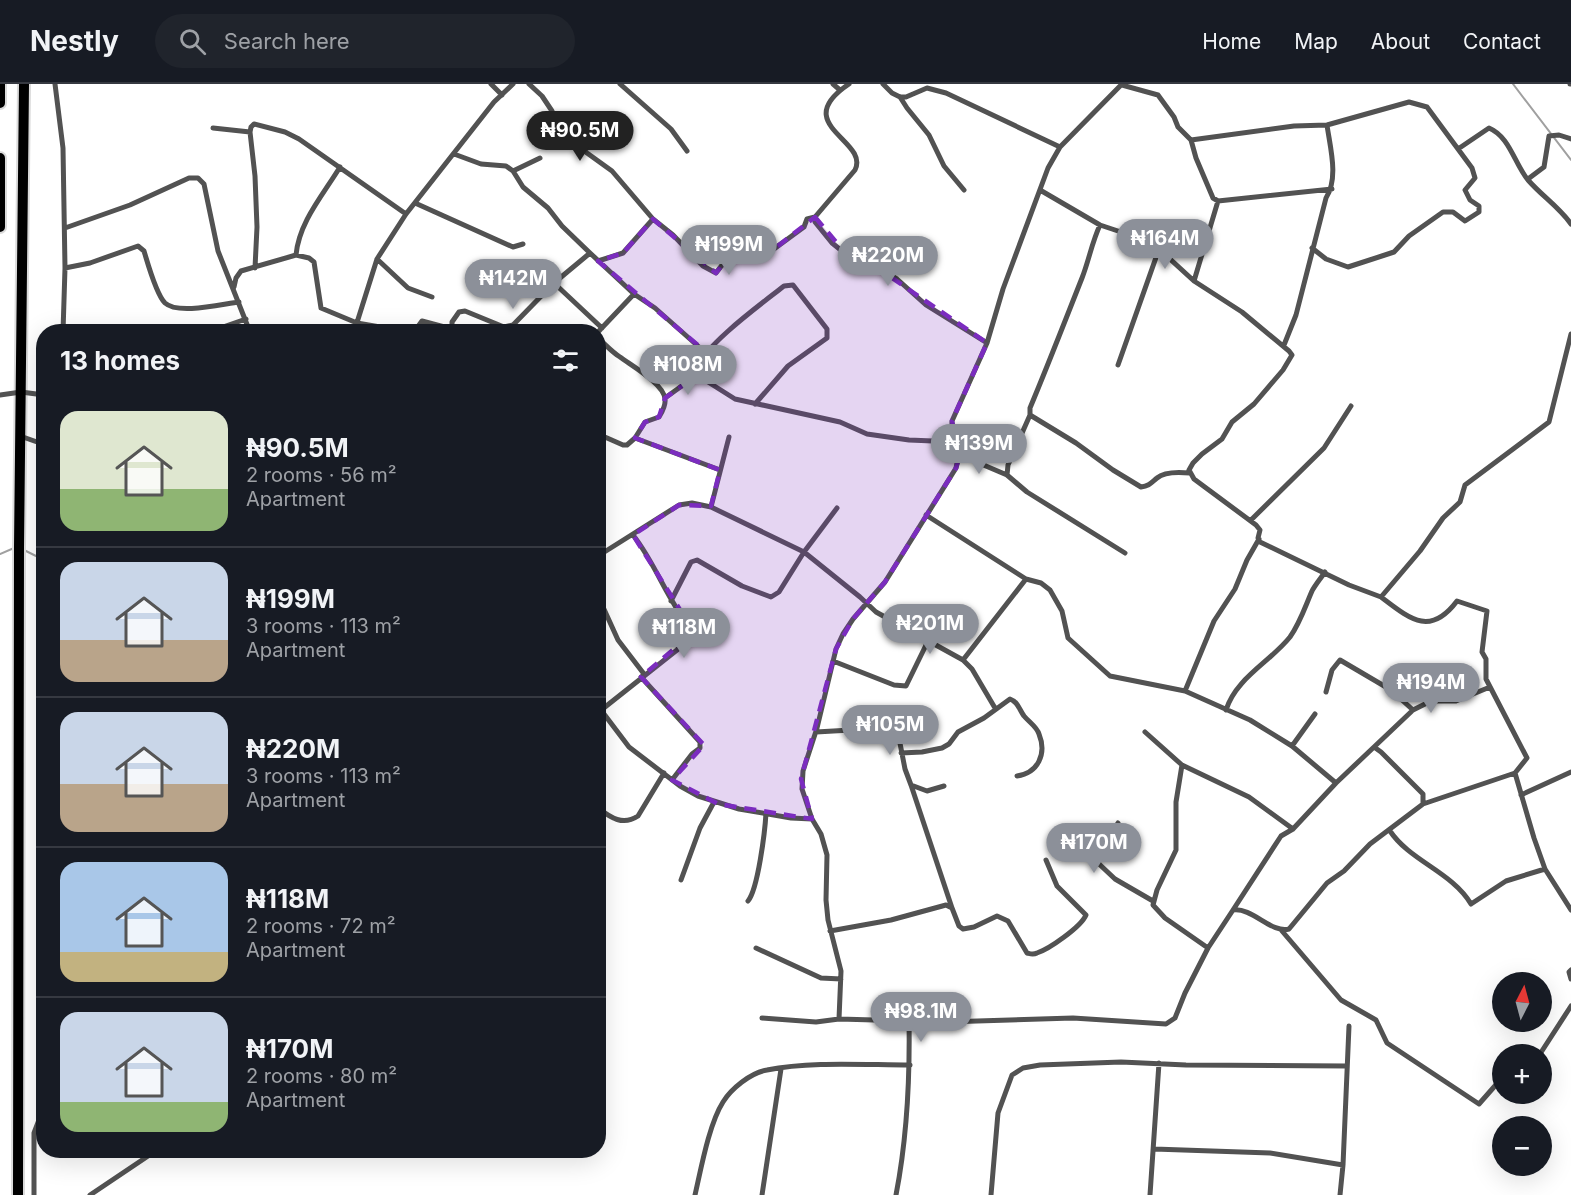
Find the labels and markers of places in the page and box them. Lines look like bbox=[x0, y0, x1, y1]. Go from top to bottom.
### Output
pin: ₦90.5M bbox=[531, 111, 629, 162]
pin: ₦164M bbox=[1123, 219, 1207, 270]
pin: ₦199M bbox=[687, 225, 771, 276]
pin: ₦220M bbox=[846, 236, 930, 287]
pin: ₦142M bbox=[471, 259, 555, 310]
pin: ₦108M bbox=[646, 345, 730, 396]
pin: ₦139M bbox=[937, 424, 1021, 475]
pin: ₦201M bbox=[888, 604, 972, 655]
pin: ₦118M bbox=[642, 608, 726, 659]
pin: ₦194M bbox=[1389, 663, 1473, 714]
pin: ₦105M bbox=[848, 705, 932, 756]
pin: ₦170M bbox=[1052, 823, 1136, 874]
pin: ₦98.1M bbox=[872, 992, 970, 1043]

